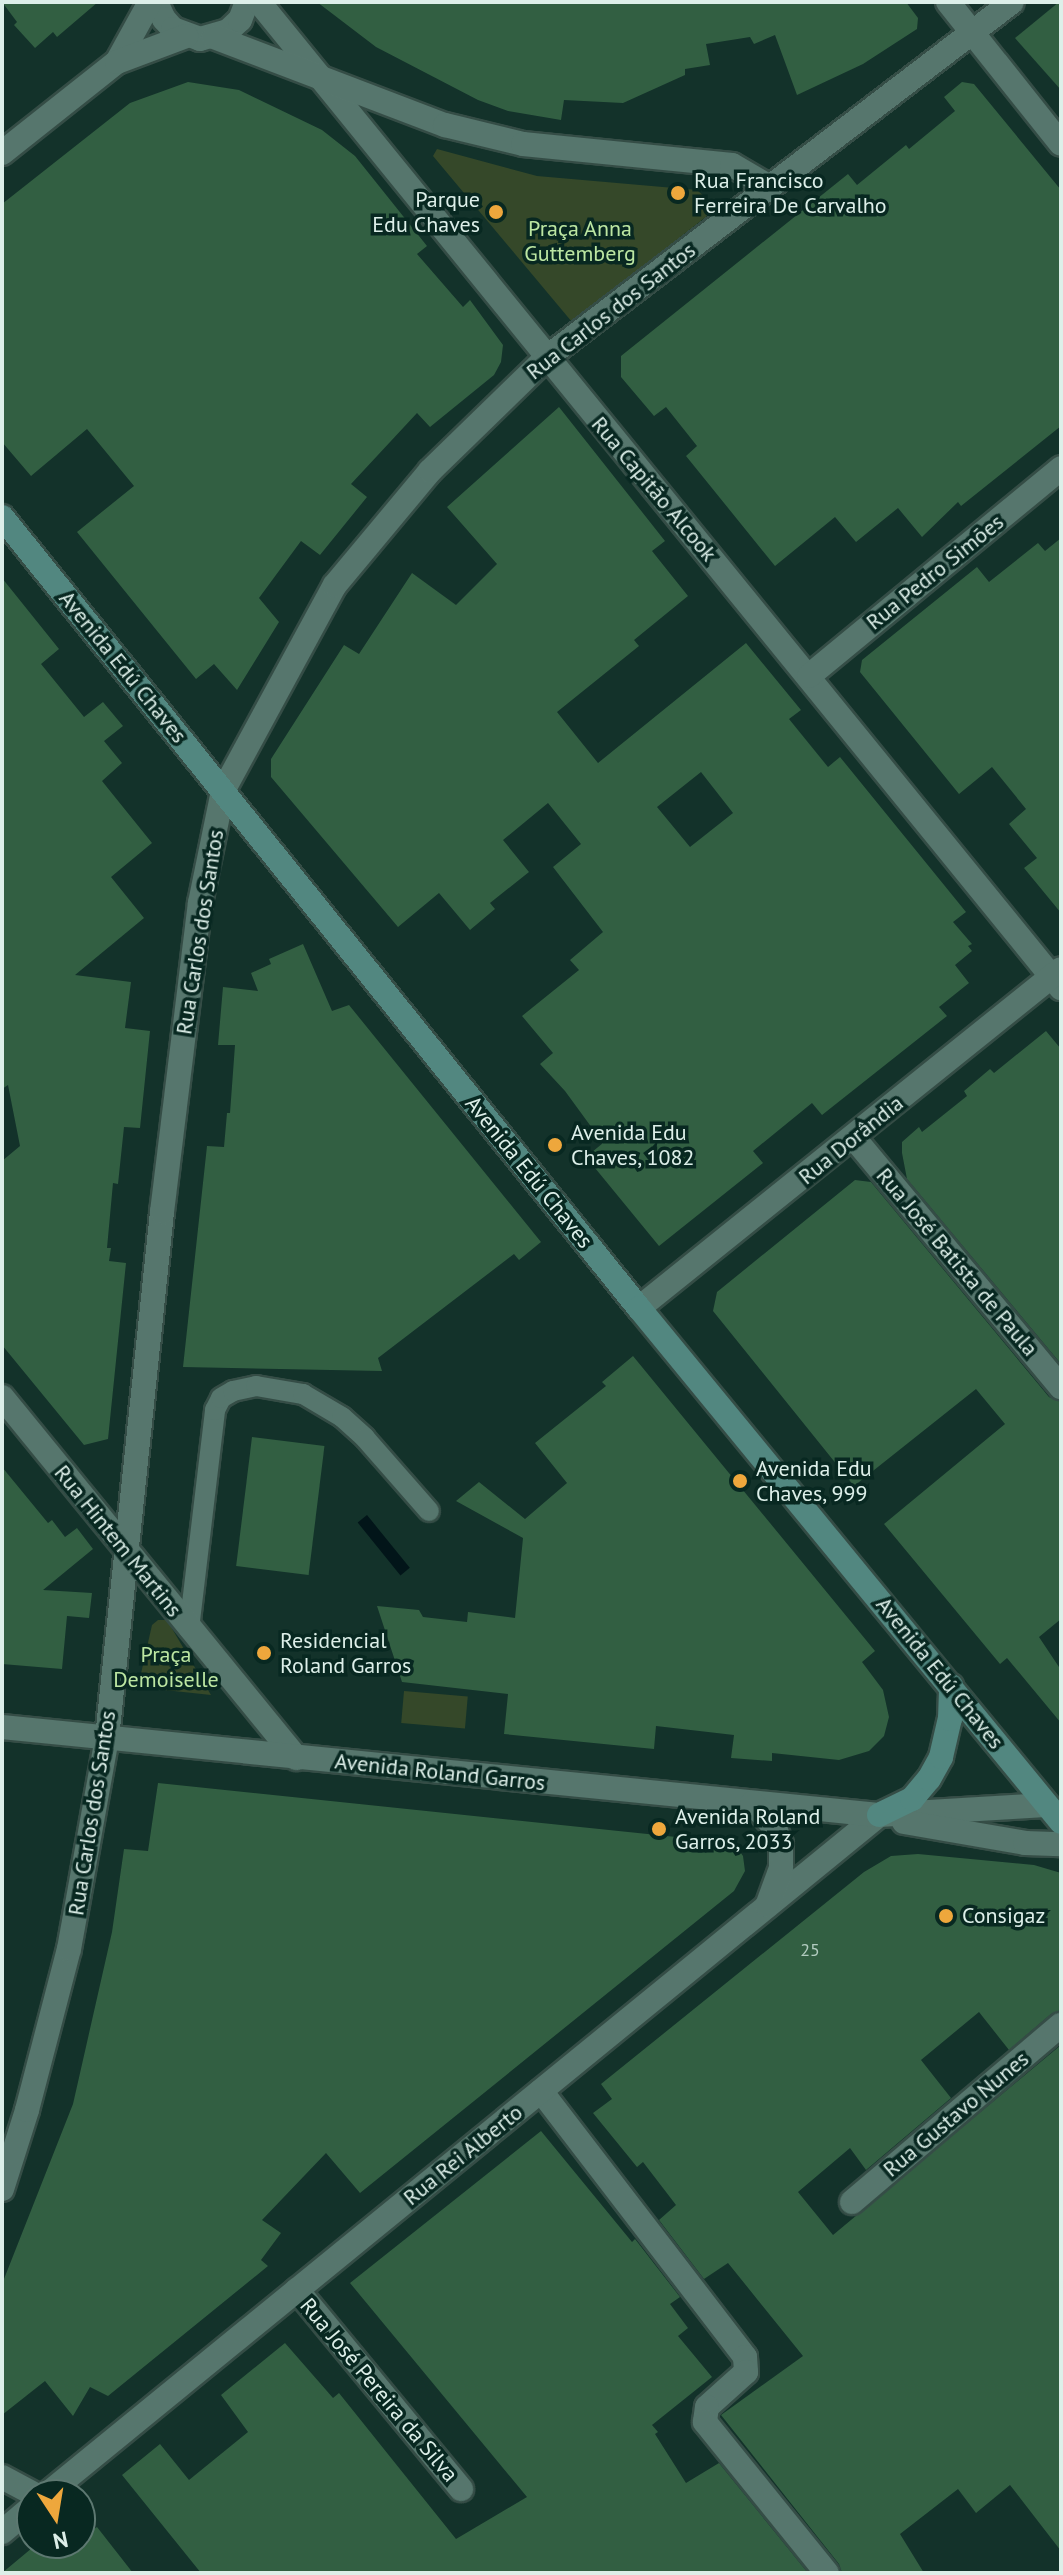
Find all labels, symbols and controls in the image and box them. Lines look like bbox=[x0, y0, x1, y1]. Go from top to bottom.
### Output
place label: Rua Francisco Ferreira De Carvalho bbox=[694, 167, 887, 218]
marker: Rua Francisco Ferreira De Carvalho bbox=[669, 184, 687, 202]
place label: Parque Edu Chaves bbox=[372, 186, 480, 238]
marker: Parque Edu Chaves bbox=[487, 203, 505, 221]
park label: Praça Anna Guttemberg bbox=[524, 215, 636, 266]
street label: Rua Carlos dos Santos bbox=[521, 237, 701, 385]
street label: Rua Capitão Alcook bbox=[586, 411, 722, 567]
street label: Rua Pedro Simões bbox=[861, 509, 1009, 635]
street label: Avenida Edú Chaves bbox=[54, 586, 192, 748]
street label: Rua Carlos dos Santos bbox=[171, 828, 229, 1036]
street label: Rua Dorândia bbox=[793, 1090, 909, 1190]
street label: Avenida Edú Chaves bbox=[460, 1091, 598, 1253]
place label: Avenida Edu Chaves, 1082 bbox=[571, 1119, 696, 1170]
marker: Avenida Edu Chaves, 1082 bbox=[546, 1136, 564, 1154]
street label: Rua José Batista de Paula bbox=[871, 1163, 1043, 1361]
place label: Avenida Edu Chaves, 999 bbox=[756, 1455, 872, 1506]
street label: Rua Hintem Martins bbox=[49, 1460, 187, 1622]
marker: Avenida Edu Chaves, 999 bbox=[731, 1472, 749, 1490]
street label: Avenida Edú Chaves bbox=[871, 1592, 1009, 1754]
place label: Residencial Roland Garros bbox=[280, 1627, 411, 1678]
park label: Praça Demoiselle bbox=[113, 1641, 219, 1692]
marker: Residencial Roland Garros bbox=[255, 1644, 273, 1662]
street label: Rua Carlos dos Santos bbox=[63, 1709, 121, 1917]
street label: Avenida Roland Garros bbox=[333, 1748, 547, 1796]
place label: Avenida Roland Garros, 2033 bbox=[675, 1803, 820, 1854]
marker: Avenida Roland Garros, 2033 bbox=[650, 1820, 668, 1838]
place label: Consigaz bbox=[962, 1903, 1045, 1929]
marker: Consigaz bbox=[937, 1907, 955, 1925]
house number: 25 bbox=[800, 1939, 820, 1961]
street label: Rua Gustavo Nunes bbox=[878, 2046, 1034, 2182]
street label: Rua Rei Alberto bbox=[398, 2099, 528, 2211]
street label: Rua José Pereira da Silva bbox=[294, 2293, 464, 2487]
north arrow bbox=[16, 2479, 96, 2559]
text: N bbox=[51, 2525, 71, 2556]

